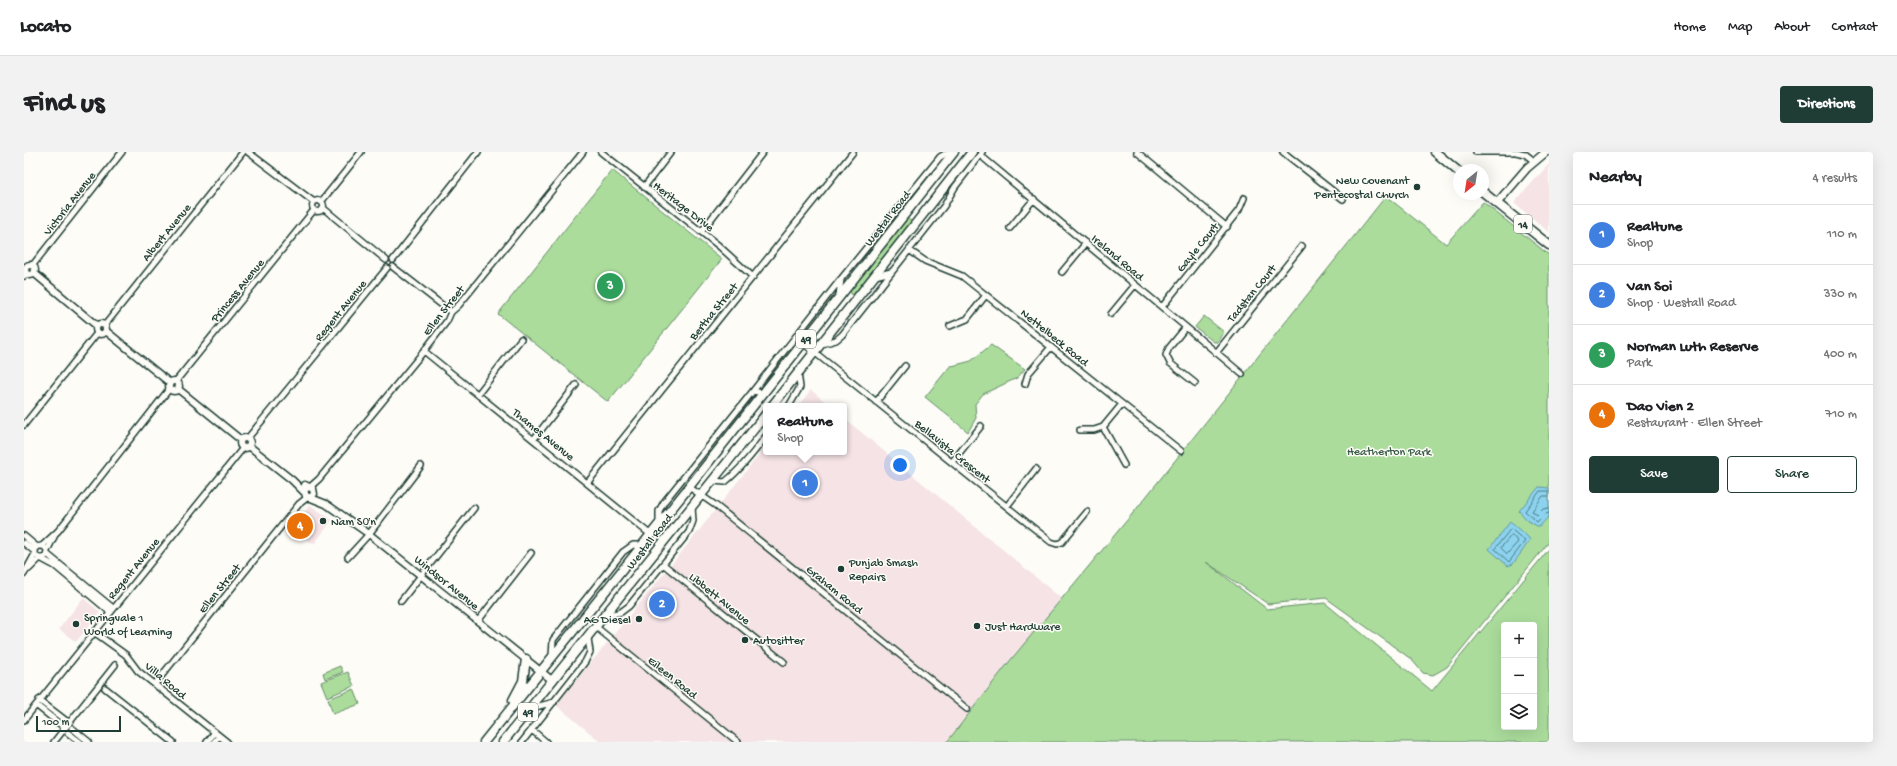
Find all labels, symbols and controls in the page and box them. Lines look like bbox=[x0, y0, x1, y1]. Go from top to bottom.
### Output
text: Locato bbox=[20, 16, 71, 39]
text: Home bbox=[1674, 19, 1706, 36]
text: Map bbox=[1728, 19, 1752, 36]
text: About bbox=[1774, 19, 1810, 36]
text: Contact bbox=[1832, 19, 1877, 36]
button: Directions bbox=[1780, 86, 1873, 123]
text: Find us bbox=[24, 88, 104, 121]
north arrow bbox=[1453, 164, 1489, 200]
text: Nearby bbox=[1589, 168, 1642, 188]
street label: Victoria Avenue bbox=[41, 169, 100, 240]
text: 4 results bbox=[1813, 171, 1857, 186]
place label: New Covenant Pentecostal Church bbox=[1313, 175, 1410, 203]
street label: Heritage Drive bbox=[650, 179, 717, 236]
marker: New Covenant Pentecostal Church bbox=[1412, 182, 1422, 192]
street label: Westall Road bbox=[863, 188, 915, 250]
street label: Albert Avenue bbox=[140, 201, 196, 265]
road number: 14 bbox=[1514, 215, 1532, 233]
text: Realtune bbox=[1627, 218, 1682, 236]
street label: Gayle Court bbox=[1174, 220, 1223, 276]
text: 1 bbox=[1599, 227, 1605, 242]
text: 110 m bbox=[1827, 227, 1857, 242]
street label: Ireland Road bbox=[1088, 232, 1147, 285]
text: Shop bbox=[1627, 236, 1653, 251]
street label: Princess Avenue bbox=[208, 256, 269, 326]
street label: Tadstan Court bbox=[1224, 262, 1281, 327]
pin: 3 bbox=[597, 271, 623, 301]
street label: Regent Avenue bbox=[313, 277, 371, 345]
text: Van Soi bbox=[1627, 278, 1672, 296]
street label: Bertha Street bbox=[687, 280, 743, 344]
street label: Ellen Street bbox=[421, 283, 469, 339]
text: 2 bbox=[1599, 287, 1605, 302]
text: 330 m bbox=[1824, 287, 1857, 302]
text: Shop · Westall Road bbox=[1627, 296, 1736, 311]
street label: Nettelbeck Road bbox=[1017, 307, 1091, 371]
road number: 49 bbox=[796, 330, 816, 348]
text: Norman Luth Reserve bbox=[1627, 338, 1758, 356]
text: 3 bbox=[1599, 347, 1605, 362]
text: 400 m bbox=[1824, 347, 1857, 362]
text: Park bbox=[1627, 356, 1652, 371]
text: Dao Vien 2 bbox=[1627, 398, 1694, 416]
popup bbox=[763, 403, 847, 455]
street label: Thames Avenue bbox=[508, 406, 577, 465]
text: 4 bbox=[1599, 407, 1605, 422]
text: 710 m bbox=[1825, 407, 1857, 422]
text: Realtune bbox=[777, 413, 833, 431]
text: Restaurant · Ellen Street bbox=[1627, 416, 1762, 431]
street label: Bellavista Crescent bbox=[910, 417, 993, 488]
text: Shop bbox=[777, 431, 804, 446]
park label: Heatherton Park bbox=[1347, 446, 1433, 460]
your location bbox=[890, 455, 910, 475]
button: Save bbox=[1589, 456, 1719, 493]
button: Share bbox=[1727, 456, 1857, 493]
pin: 1 bbox=[792, 468, 818, 498]
pin: 4 bbox=[287, 511, 313, 541]
street label: Westall Road bbox=[625, 511, 677, 573]
marker: Nam Sơn bbox=[318, 516, 328, 526]
place label: Nam Sơn bbox=[331, 516, 376, 530]
street label: Regent Avenue bbox=[106, 535, 164, 603]
street label: Windsor Avenue bbox=[410, 553, 482, 614]
place label: Punjab Smash Repairs bbox=[848, 557, 918, 585]
street label: Ellen Street bbox=[196, 561, 245, 617]
street label: Graham Road bbox=[802, 563, 866, 618]
marker: Punjab Smash Repairs bbox=[836, 564, 846, 574]
street label: Libbett Avenue bbox=[685, 571, 753, 629]
pin: 2 bbox=[649, 589, 675, 619]
place label: Springvale 1 World of Learning bbox=[84, 612, 172, 640]
place label: AG Diesel bbox=[584, 614, 631, 628]
marker: AG Diesel bbox=[634, 614, 644, 624]
marker: Springvale 1 World of Learning bbox=[71, 619, 81, 629]
marker: Just Hardware bbox=[972, 621, 982, 631]
place label: Just Hardware bbox=[985, 621, 1061, 635]
map controls bbox=[1501, 622, 1537, 730]
button: + bbox=[1501, 622, 1537, 658]
marker: Autositter bbox=[740, 635, 750, 645]
place label: Autositter bbox=[753, 635, 806, 649]
street label: Eileen Road bbox=[644, 654, 700, 703]
button: − bbox=[1501, 658, 1537, 694]
street label: Villa Road bbox=[140, 659, 189, 704]
button: layers bbox=[1501, 694, 1537, 730]
road number: 49 bbox=[518, 703, 538, 721]
scale bar bbox=[36, 714, 121, 733]
text: 100 m bbox=[42, 717, 69, 729]

